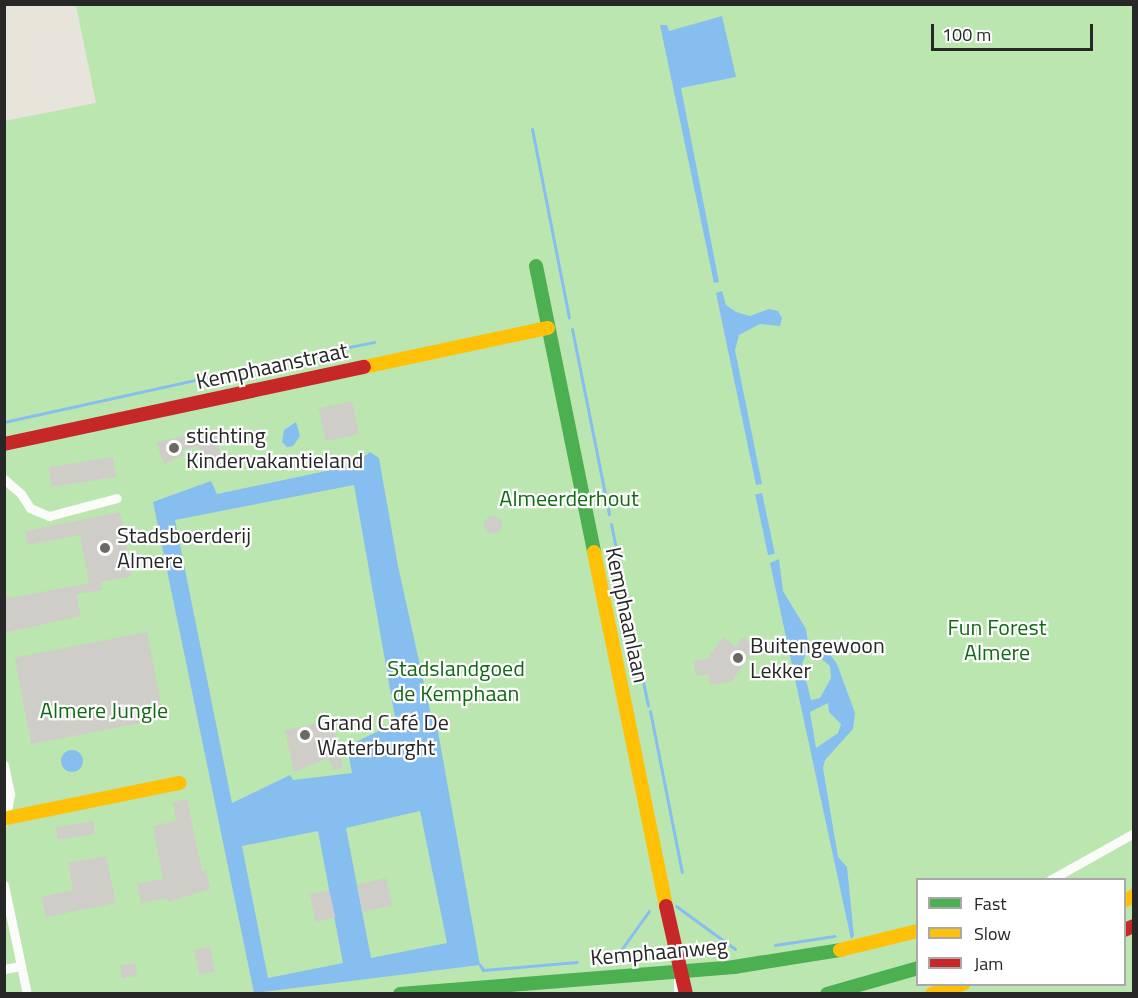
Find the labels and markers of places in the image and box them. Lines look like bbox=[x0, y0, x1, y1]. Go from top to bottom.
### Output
place label: stichting Kindervakantieland bbox=[186, 422, 363, 474]
marker: stichting Kindervakantieland bbox=[167, 441, 181, 455]
place label: Stadsboerderij Almere bbox=[117, 522, 251, 574]
marker: Stadsboerderij Almere bbox=[98, 541, 112, 555]
place label: Buitengewoon Lekker bbox=[750, 632, 885, 684]
marker: Buitengewoon Lekker bbox=[731, 651, 745, 665]
place label: Grand Café De Waterburght bbox=[317, 709, 449, 760]
marker: Grand Café De Waterburght bbox=[298, 728, 312, 742]

